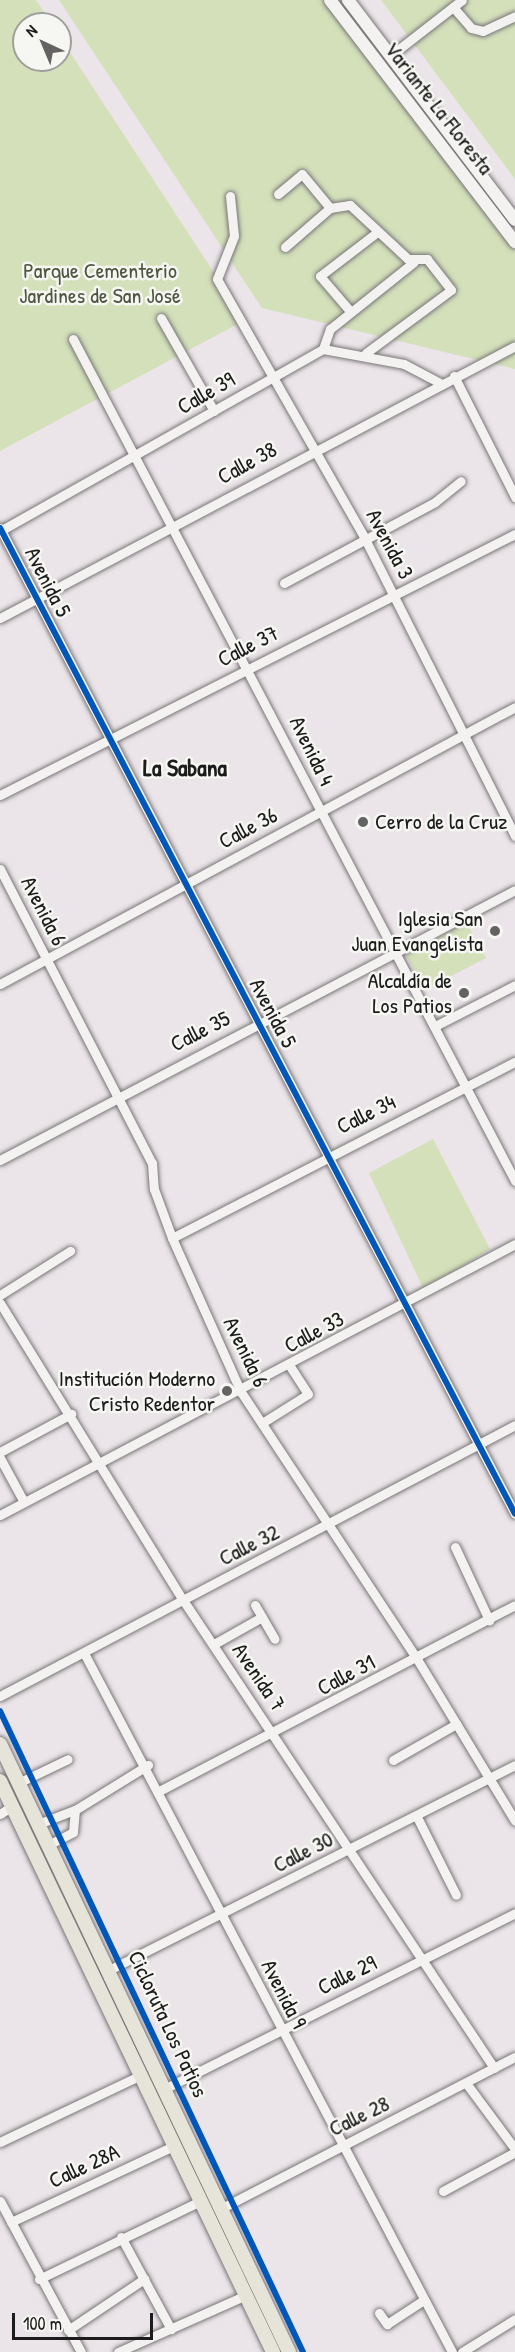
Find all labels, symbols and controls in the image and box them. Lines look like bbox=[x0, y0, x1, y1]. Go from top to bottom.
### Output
north arrow bbox=[12, 12, 72, 72]
text: N bbox=[20, 20, 42, 41]
street label: Variante La Floresta bbox=[379, 36, 499, 180]
park label: Parque Cementerio Jardines de San José bbox=[19, 257, 181, 308]
street label: Calle 39 bbox=[173, 366, 239, 420]
street label: Calle 38 bbox=[213, 436, 281, 490]
street label: Avenida 3 bbox=[361, 505, 419, 583]
street label: Avenida 5 bbox=[19, 543, 77, 621]
street label: Calle 37 bbox=[213, 620, 283, 672]
street label: Avenida 4 bbox=[284, 712, 340, 790]
district label: La Sabana bbox=[143, 754, 227, 782]
street label: Calle 36 bbox=[214, 802, 282, 854]
place label: Cerro de la Cruz bbox=[375, 809, 507, 835]
marker: Cerro de la Cruz bbox=[356, 815, 370, 829]
street label: Avenida 6 bbox=[15, 872, 73, 950]
place label: Iglesia San Juan Evangelista bbox=[351, 905, 483, 956]
marker: Iglesia San Juan Evangelista bbox=[488, 924, 502, 938]
place label: Alcaldía de Los Patios bbox=[368, 967, 452, 1018]
street label: Avenida 5 bbox=[244, 974, 302, 1052]
marker: Alcaldía de Los Patios bbox=[457, 986, 471, 1000]
street label: Calle 35 bbox=[166, 1005, 234, 1057]
street label: Calle 34 bbox=[332, 1089, 400, 1139]
street label: Calle 33 bbox=[280, 1305, 348, 1359]
street label: Avenida 6 bbox=[218, 1313, 274, 1391]
place label: Institución Moderno Cristo Redentor bbox=[59, 1365, 215, 1416]
marker: Institución Moderno Cristo Redentor bbox=[220, 1384, 234, 1398]
street label: Calle 32 bbox=[214, 1519, 284, 1571]
street label: Avenida 7 bbox=[227, 1638, 291, 1716]
street label: Calle 31 bbox=[313, 1649, 379, 1701]
street label: Calle 30 bbox=[269, 1826, 337, 1878]
street label: Cicloruta Los Patios bbox=[123, 1947, 213, 2101]
street label: Calle 29 bbox=[313, 1949, 381, 2001]
street label: Avenida 9 bbox=[256, 1955, 312, 2033]
street label: Calle 28 bbox=[325, 2090, 393, 2142]
street label: Calle 28A bbox=[45, 2138, 123, 2194]
scale bar bbox=[15, 2301, 156, 2339]
text: 100 m bbox=[23, 2311, 62, 2336]

